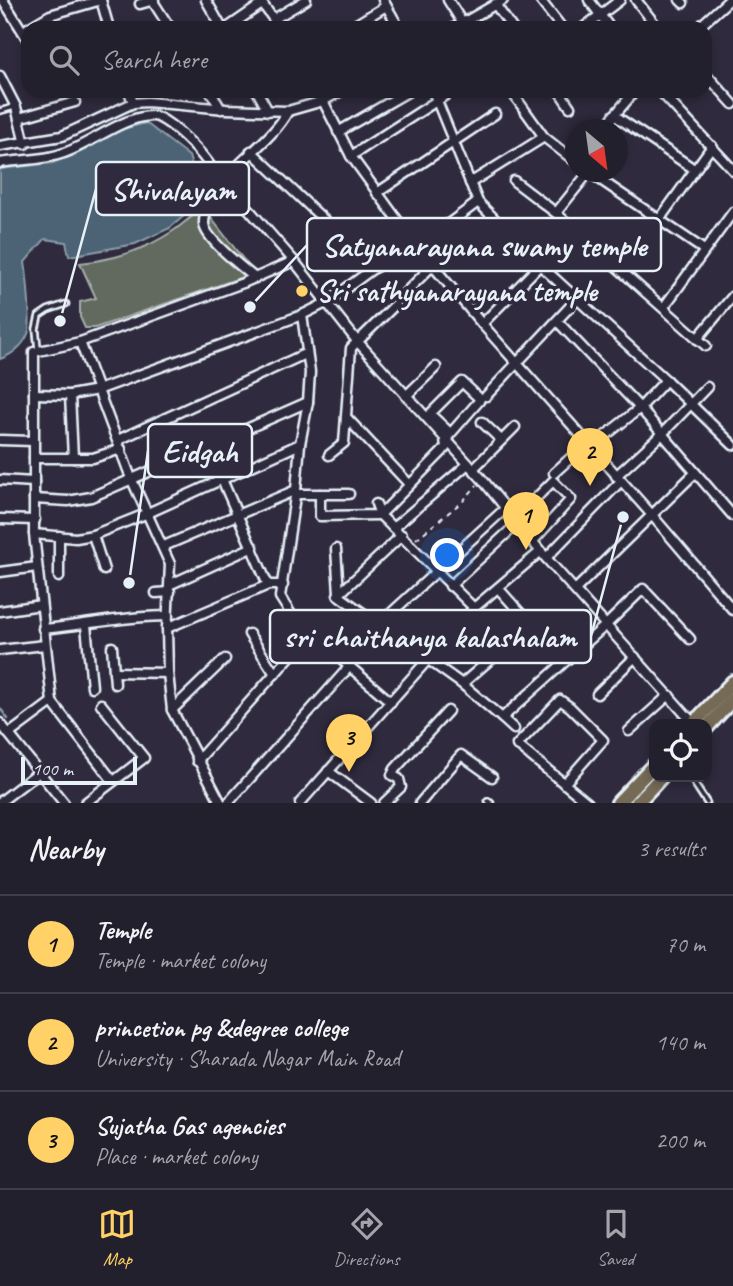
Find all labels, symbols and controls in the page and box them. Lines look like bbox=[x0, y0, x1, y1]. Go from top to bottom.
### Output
search box bbox=[21, 21, 712, 98]
icon: search bbox=[45, 41, 83, 79]
text: Search here bbox=[101, 43, 207, 76]
north arrow bbox=[565, 119, 628, 182]
callout: Shivalayam bbox=[96, 162, 249, 215]
text: Shivalayam bbox=[110, 169, 238, 210]
callout: Satyanarayana swamy temple bbox=[307, 218, 661, 271]
text: Satyanarayana swamy temple bbox=[322, 225, 649, 266]
place label: Sri sathyanarayana temple bbox=[316, 272, 599, 311]
marker: Sri sathyanarayana temple bbox=[294, 283, 310, 299]
callout: Eidgah bbox=[148, 424, 252, 477]
pin: 2 bbox=[567, 428, 613, 486]
text: Eidgah bbox=[162, 431, 239, 472]
pin: 1 bbox=[503, 492, 549, 550]
your location bbox=[430, 538, 464, 572]
callout: sri chaithanya kalashalam bbox=[270, 610, 591, 663]
text: sri chaithanya kalashalam bbox=[284, 616, 579, 657]
pin: 3 bbox=[326, 714, 372, 772]
map controls bbox=[649, 719, 712, 782]
button: locate bbox=[649, 719, 712, 782]
scale bar bbox=[21, 754, 136, 786]
text: 100 m bbox=[32, 757, 73, 781]
text: Nearby bbox=[28, 830, 104, 868]
text: 3 results bbox=[638, 834, 705, 863]
text: Temple bbox=[95, 913, 151, 946]
text: 1 bbox=[46, 930, 56, 959]
text: 70 m bbox=[666, 930, 705, 959]
text: Temple · market colony bbox=[95, 946, 266, 975]
text: princetion pg &degree college bbox=[95, 1011, 348, 1044]
text: 2 bbox=[46, 1028, 56, 1057]
text: 140 m bbox=[656, 1028, 705, 1057]
text: University · Sharada Nagar Main Road bbox=[95, 1044, 400, 1073]
text: Sujatha Gas agencies bbox=[95, 1109, 284, 1142]
text: 3 bbox=[46, 1126, 56, 1155]
text: 200 m bbox=[656, 1126, 705, 1155]
text: Place · market colony bbox=[95, 1142, 257, 1171]
tab: Map bbox=[98, 1205, 136, 1271]
tab: Directions bbox=[333, 1205, 400, 1271]
tab: Saved bbox=[597, 1205, 635, 1271]

